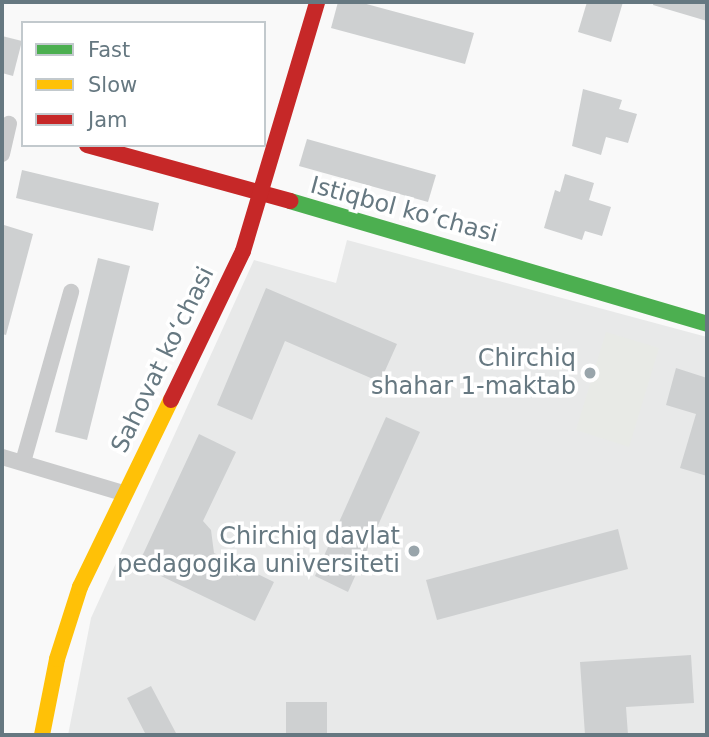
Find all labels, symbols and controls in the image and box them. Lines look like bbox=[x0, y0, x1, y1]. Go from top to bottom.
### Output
legend bbox=[21, 21, 266, 147]
text: Fast bbox=[88, 38, 130, 62]
text: Slow bbox=[88, 73, 137, 97]
text: Jam bbox=[88, 108, 128, 132]
street label: Istiqbol ko‘chasi bbox=[307, 171, 501, 249]
street label: Sahovat ko‘chasi bbox=[105, 262, 221, 458]
place label: Chirchiq shahar 1-maktab bbox=[371, 345, 576, 401]
marker: Chirchiq shahar 1-maktab bbox=[582, 365, 598, 381]
place label: Chirchiq davlat pedagogika universiteti bbox=[117, 523, 400, 579]
marker: Chirchiq davlat pedagogika universiteti bbox=[406, 543, 422, 559]

